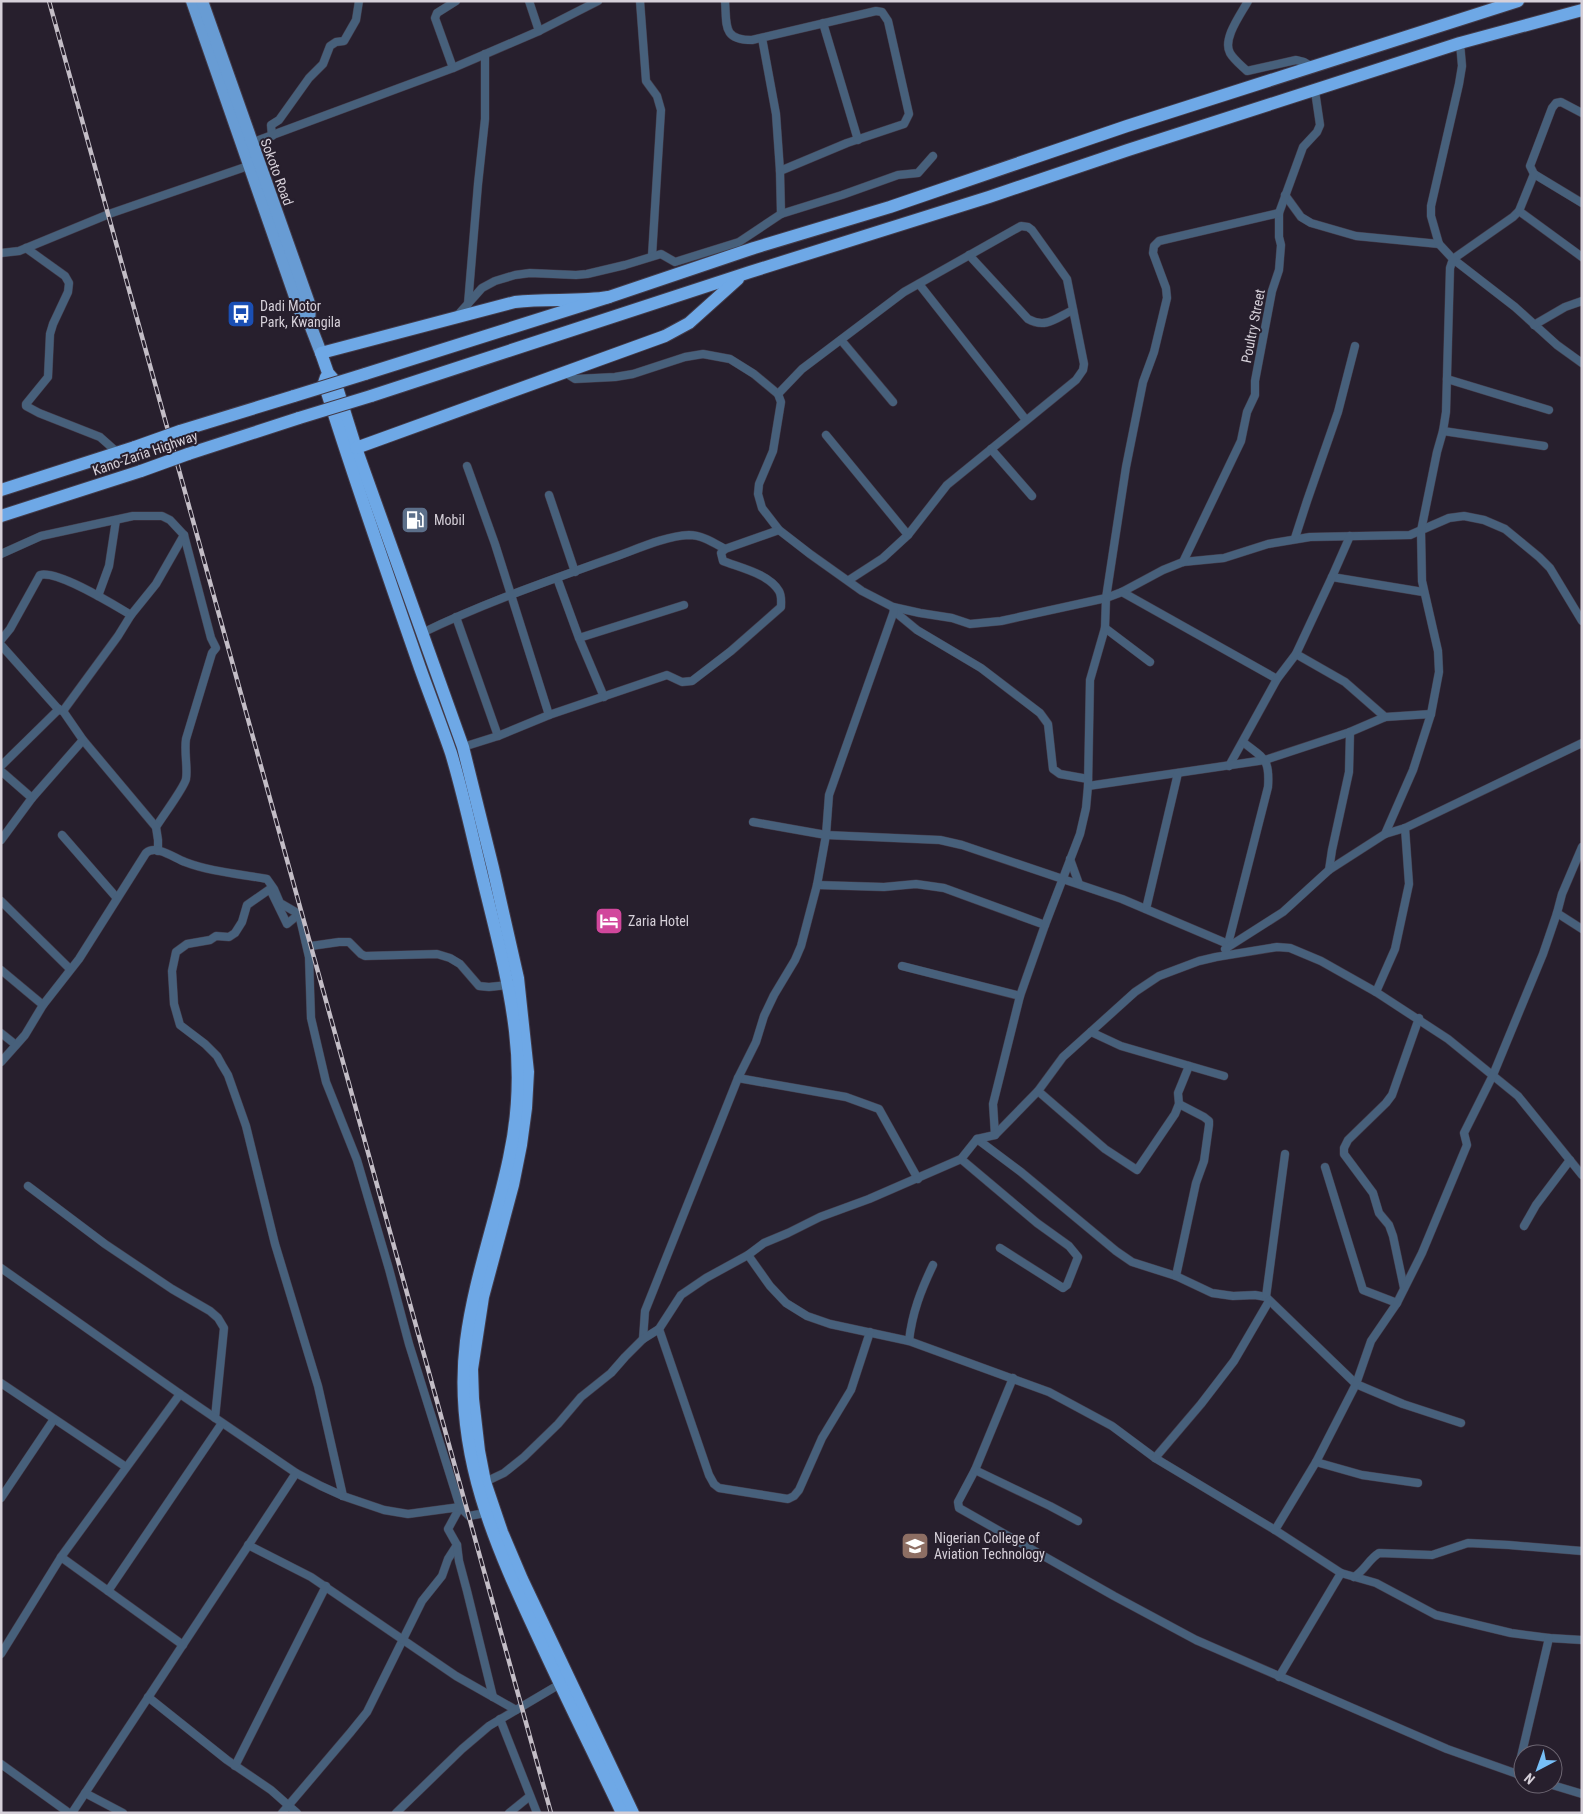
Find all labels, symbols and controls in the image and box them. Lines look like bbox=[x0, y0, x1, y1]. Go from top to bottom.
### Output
street label: Sokoto Road bbox=[258, 136, 296, 208]
street label: Poultry Street bbox=[1238, 288, 1268, 364]
place label: Dadi Motor Park, Kwangila bbox=[260, 298, 341, 330]
bus stop icon: Dadi Motor Park, Kwangila bbox=[226, 299, 256, 329]
street label: Kano-Zaria Highway bbox=[90, 427, 200, 478]
fuel station icon: Mobil bbox=[400, 505, 430, 535]
place label: Mobil bbox=[434, 512, 465, 528]
hotel icon: Zaria Hotel bbox=[594, 906, 624, 936]
place label: Zaria Hotel bbox=[628, 913, 689, 929]
place label: Nigerian College of Aviation Technology bbox=[934, 1530, 1045, 1562]
school or university icon: Nigerian College of Aviation Technology bbox=[900, 1531, 930, 1561]
north arrow bbox=[1513, 1744, 1563, 1794]
text: N bbox=[1521, 1770, 1538, 1788]

